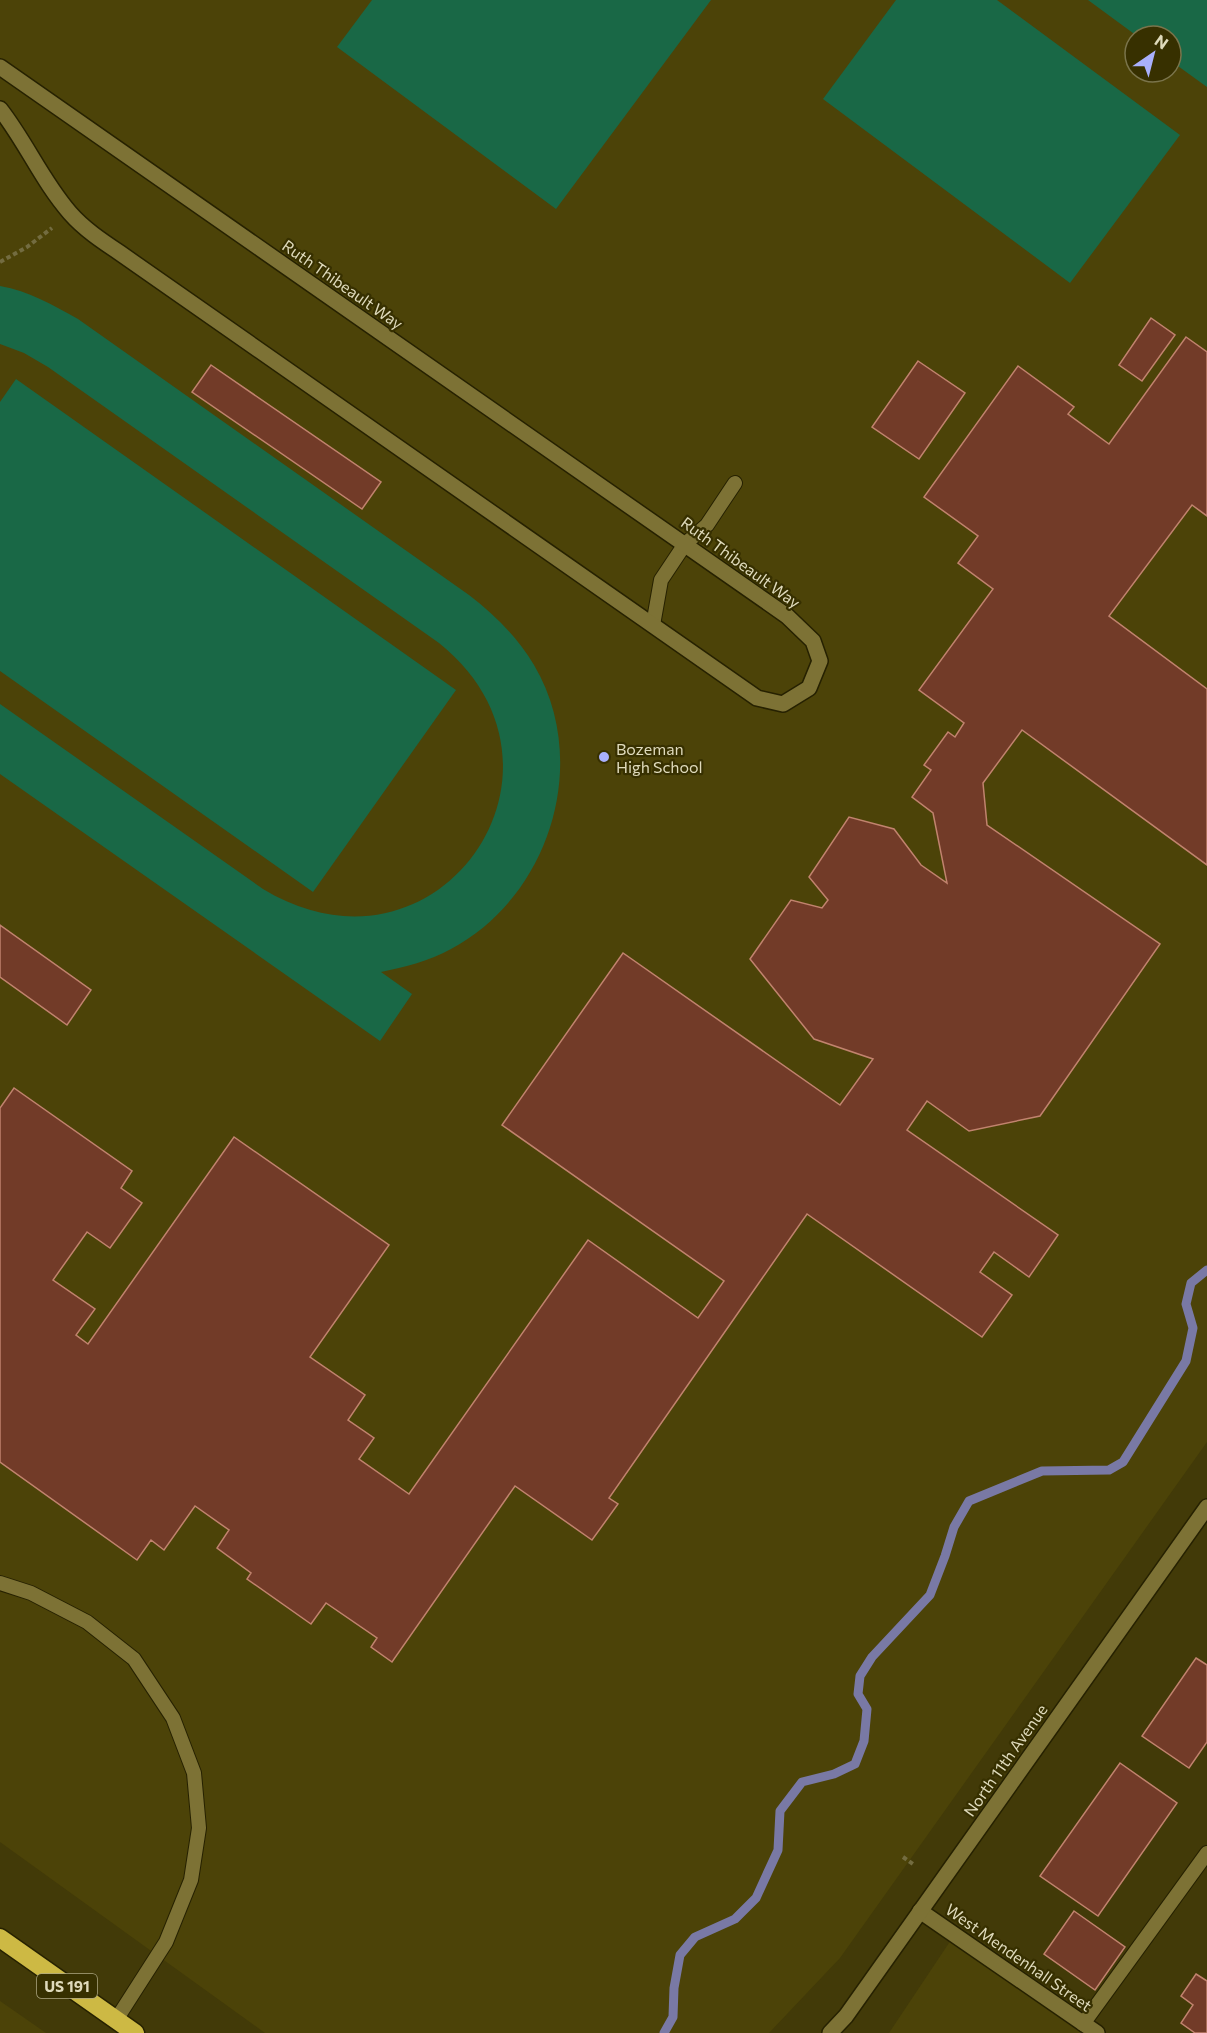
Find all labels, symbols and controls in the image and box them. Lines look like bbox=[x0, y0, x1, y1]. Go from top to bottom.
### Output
north arrow bbox=[1123, 24, 1183, 84]
text: N bbox=[1152, 30, 1172, 53]
street label: Ruth Thibeault Way bbox=[279, 235, 407, 333]
street label: Ruth Thibeault Way bbox=[678, 512, 804, 612]
place label: Bozeman High School bbox=[616, 739, 703, 776]
marker: Bozeman High School bbox=[597, 750, 611, 764]
street label: North 11th Avenue bbox=[959, 1700, 1051, 1820]
street label: West Mendenhall Street bbox=[942, 1899, 1096, 2015]
road number: US 191 bbox=[37, 1974, 97, 1998]

